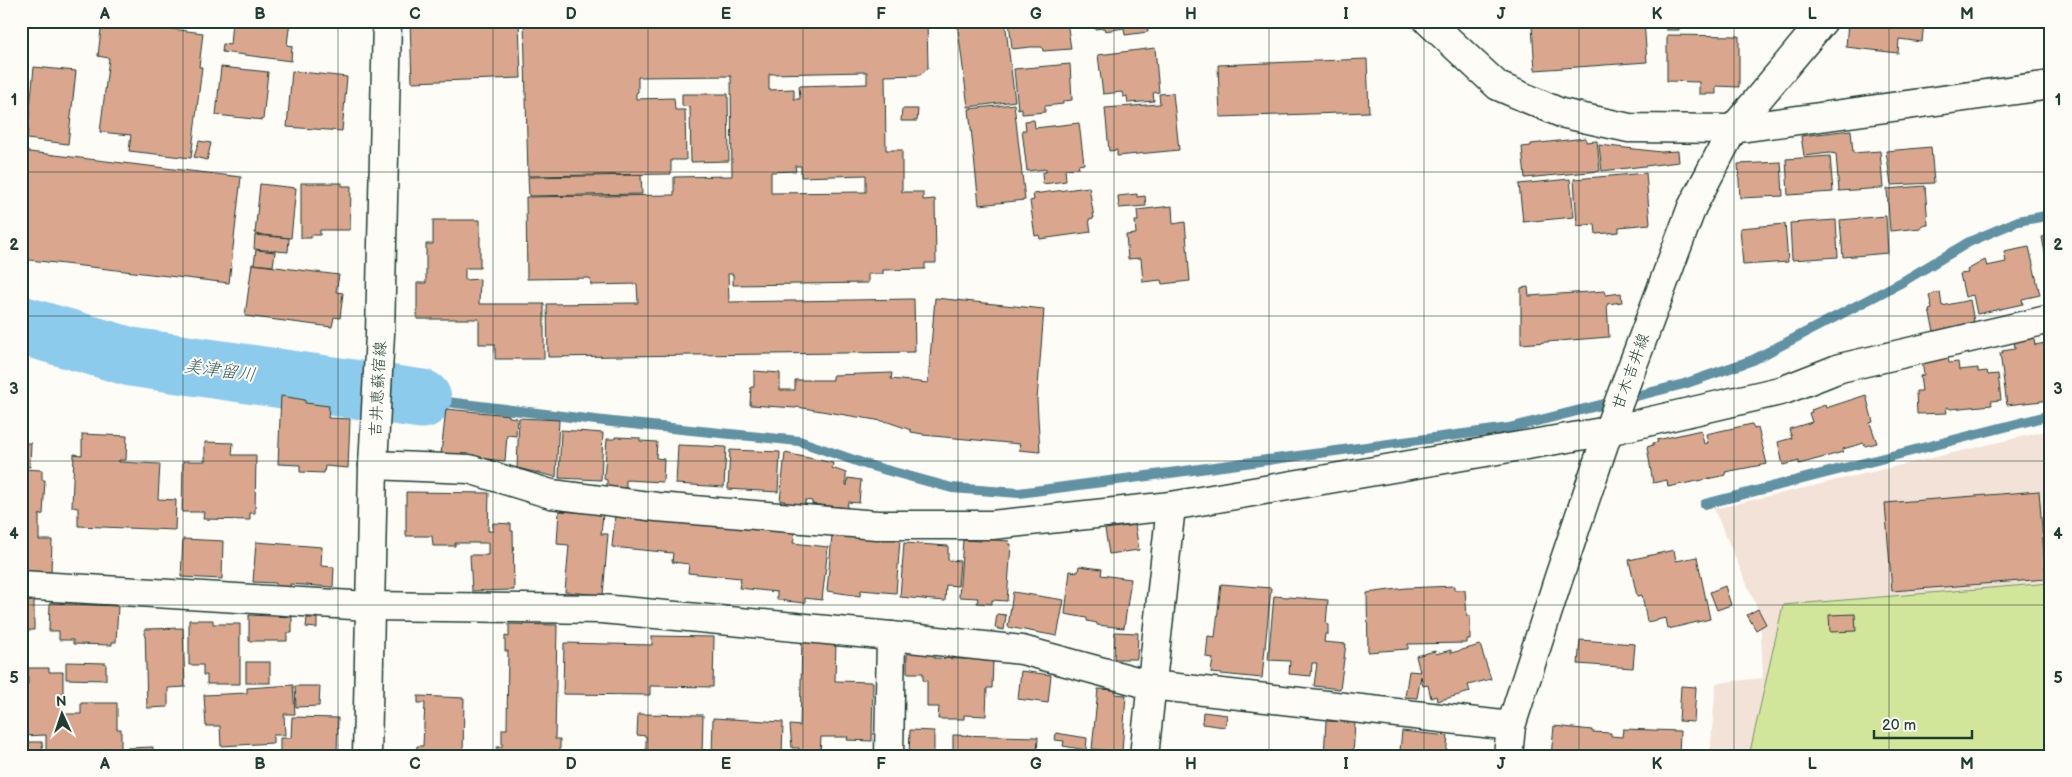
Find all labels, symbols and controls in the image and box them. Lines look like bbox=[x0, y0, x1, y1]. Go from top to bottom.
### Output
text: A bbox=[99, 5, 110, 24]
text: B bbox=[254, 5, 266, 24]
text: C bbox=[409, 5, 421, 24]
text: D bbox=[565, 5, 577, 24]
text: E bbox=[721, 5, 731, 24]
text: F bbox=[876, 5, 886, 24]
text: G bbox=[1030, 5, 1042, 24]
text: H bbox=[1185, 5, 1197, 24]
text: I bbox=[1343, 5, 1349, 24]
text: J bbox=[1497, 5, 1506, 24]
text: K bbox=[1652, 5, 1663, 24]
text: L bbox=[1807, 5, 1817, 24]
text: M bbox=[1960, 5, 1974, 24]
text: 1 bbox=[11, 91, 17, 110]
text: 1 bbox=[2055, 91, 2061, 110]
text: 2 bbox=[9, 236, 19, 255]
text: 2 bbox=[2053, 236, 2063, 255]
street label: 甘木吉井線 bbox=[1609, 331, 1654, 412]
street label: 吉井恵蘇宿線 bbox=[366, 341, 390, 438]
water label: 美津留川 bbox=[183, 355, 257, 386]
text: 3 bbox=[9, 380, 19, 399]
text: 3 bbox=[2053, 380, 2063, 399]
text: 4 bbox=[9, 525, 19, 544]
text: 4 bbox=[2053, 525, 2063, 544]
text: 5 bbox=[9, 669, 19, 688]
text: 5 bbox=[2053, 669, 2063, 688]
north arrow bbox=[38, 690, 88, 740]
text: N bbox=[56, 693, 67, 710]
scale bar bbox=[1874, 707, 1972, 739]
text: 20 m bbox=[1882, 716, 1916, 735]
text: A bbox=[99, 755, 110, 774]
text: B bbox=[254, 755, 266, 774]
text: C bbox=[409, 755, 421, 774]
text: D bbox=[565, 755, 577, 774]
text: E bbox=[721, 755, 731, 774]
text: F bbox=[876, 755, 886, 774]
text: G bbox=[1030, 755, 1042, 774]
text: H bbox=[1185, 755, 1197, 774]
text: I bbox=[1343, 755, 1349, 774]
text: J bbox=[1497, 755, 1506, 774]
text: K bbox=[1652, 755, 1663, 774]
text: L bbox=[1807, 755, 1817, 774]
text: M bbox=[1960, 755, 1974, 774]

